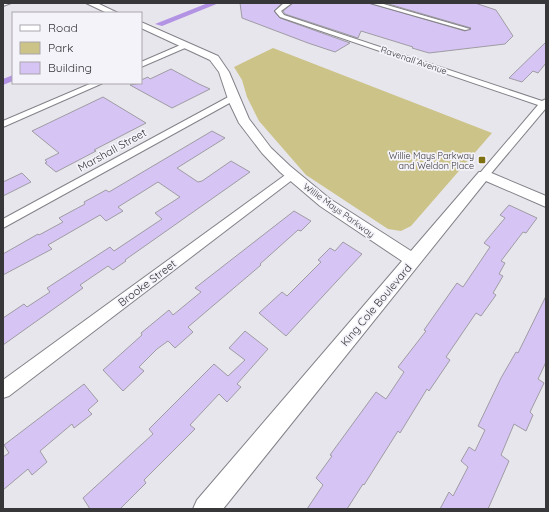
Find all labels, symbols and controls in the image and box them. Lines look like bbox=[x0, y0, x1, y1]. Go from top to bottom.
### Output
legend bbox=[12, 12, 142, 84]
text: Road bbox=[48, 20, 78, 35]
text: Park bbox=[48, 40, 73, 55]
street label: Ravenall Avenue bbox=[379, 44, 449, 76]
text: Building bbox=[48, 60, 92, 75]
street label: Marshall Street bbox=[75, 125, 149, 175]
place label: Willie Mays Parkway and Weldon Place bbox=[389, 150, 474, 171]
marker: Willie Mays Parkway and Weldon Place bbox=[477, 155, 487, 165]
street label: Willie Mays Parkway bbox=[301, 180, 377, 240]
street label: Brooke Street bbox=[115, 256, 179, 309]
street label: King Cole Boulevard bbox=[337, 261, 415, 349]

